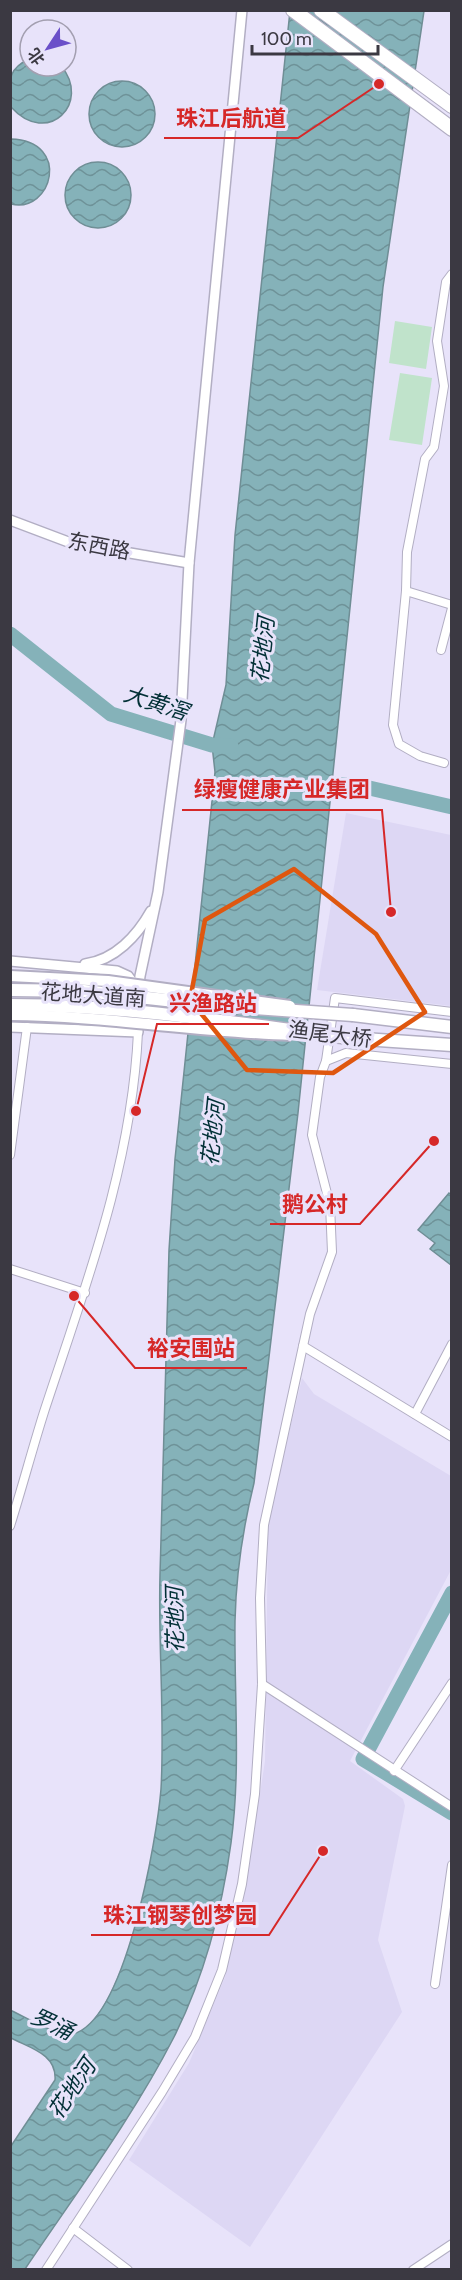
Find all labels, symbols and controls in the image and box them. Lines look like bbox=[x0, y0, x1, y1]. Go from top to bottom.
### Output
north arrow bbox=[18, 18, 78, 78]
scale bar bbox=[252, 18, 378, 56]
text: 100 m bbox=[261, 28, 312, 50]
text: 北 bbox=[24, 44, 49, 69]
callout: 珠江后航道 bbox=[164, 98, 298, 138]
text: 珠江后航道 bbox=[176, 105, 286, 132]
street label: 东西路 bbox=[66, 528, 132, 564]
water label: 花地河 bbox=[246, 612, 280, 684]
water label: 大黄滘 bbox=[120, 680, 194, 727]
callout: 绿瘦健康产业集团 bbox=[182, 770, 382, 810]
text: 绿瘦健康产业集团 bbox=[194, 776, 370, 803]
street label: 花地大道南 bbox=[40, 979, 146, 1011]
callout: 兴渔路站 bbox=[157, 984, 269, 1024]
text: 兴渔路站 bbox=[169, 990, 257, 1017]
street label: 渔尾大桥 bbox=[287, 1016, 373, 1052]
water label: 花地河 bbox=[196, 1095, 230, 1167]
callout: 鹅公村 bbox=[270, 1184, 360, 1224]
text: 鹅公村 bbox=[282, 1191, 348, 1218]
callout: 裕安围站 bbox=[135, 1328, 247, 1368]
text: 裕安围站 bbox=[147, 1335, 235, 1362]
water label: 花地河 bbox=[161, 1583, 189, 1653]
callout: 珠江钢琴创梦园 bbox=[91, 1895, 269, 1935]
text: 珠江钢琴创梦园 bbox=[103, 1902, 257, 1929]
water label: 罗涌 bbox=[26, 2002, 80, 2047]
water label: 花地河 bbox=[42, 2051, 104, 2124]

